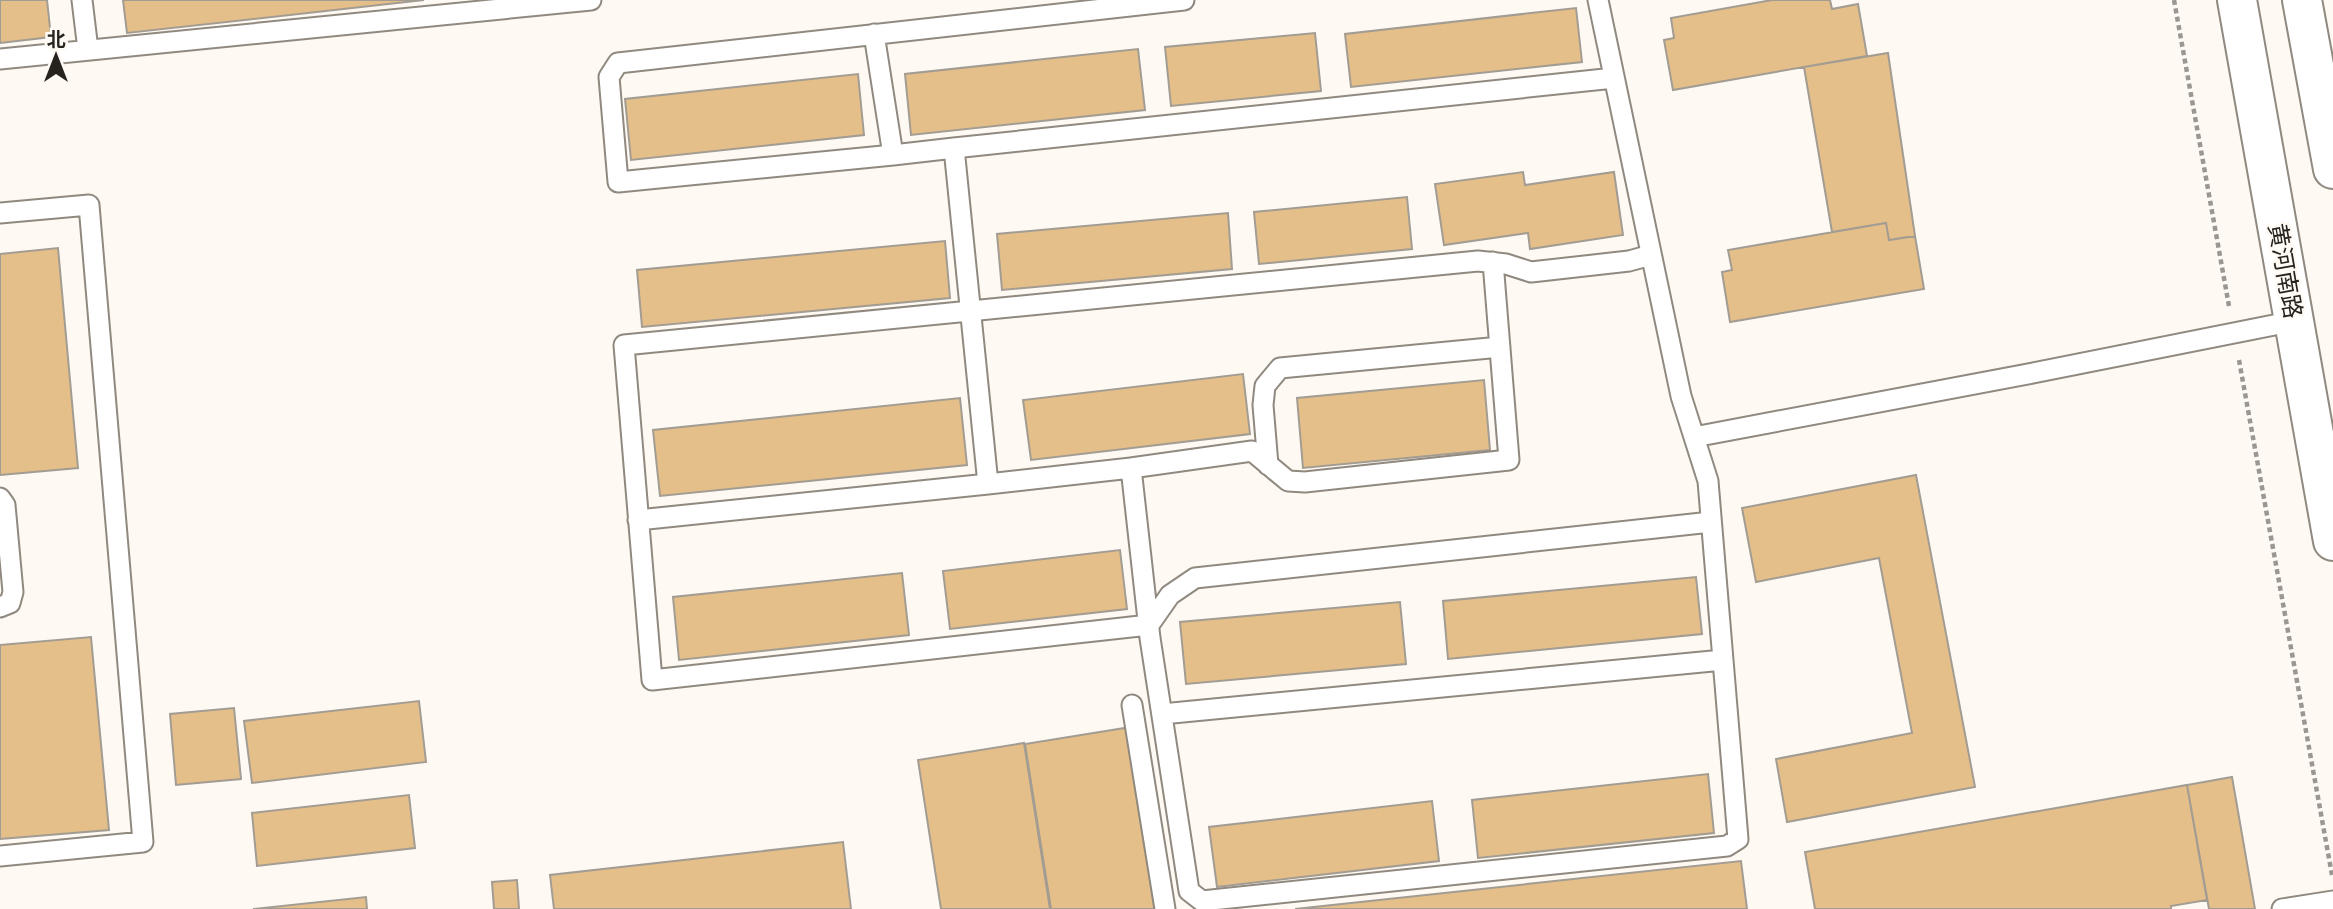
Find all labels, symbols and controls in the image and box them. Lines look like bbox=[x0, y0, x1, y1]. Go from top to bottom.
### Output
north arrow bbox=[21, 21, 91, 91]
text: 北 bbox=[46, 28, 66, 51]
street label: 黄河南路 bbox=[2263, 221, 2308, 321]

